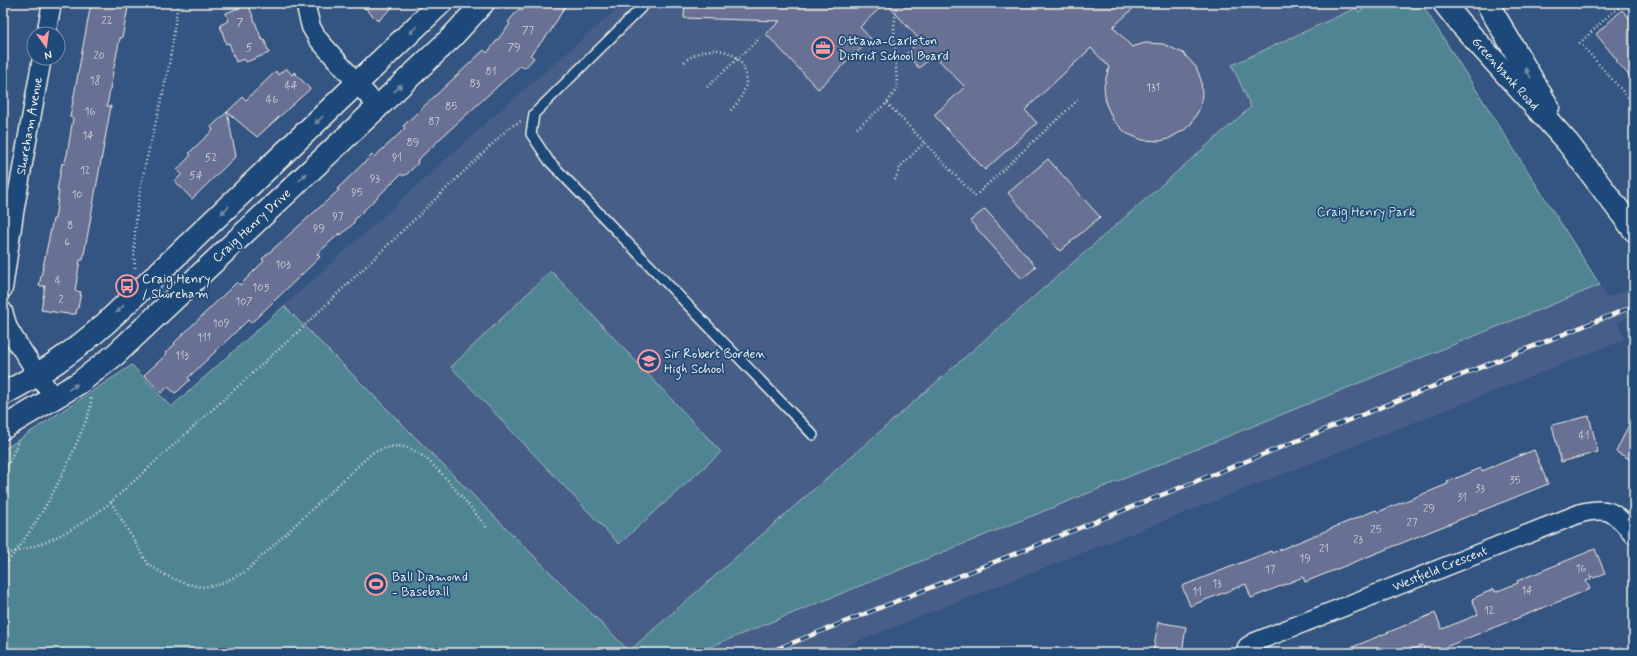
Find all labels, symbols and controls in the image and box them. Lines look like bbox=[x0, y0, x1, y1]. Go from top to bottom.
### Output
house number: 22 bbox=[101, 14, 113, 28]
house number: 7 bbox=[237, 16, 244, 30]
house number: 77 bbox=[522, 24, 535, 38]
one-way arrow bbox=[408, 25, 418, 35]
north arrow bbox=[26, 26, 66, 66]
place label: Ottawa-Carleton District School Board bbox=[838, 33, 949, 65]
street label: Greenbank Road bbox=[1468, 34, 1542, 114]
office icon: Ottawa-Carleton District School Board bbox=[810, 35, 836, 61]
house number: 5 bbox=[246, 41, 253, 55]
house number: 79 bbox=[507, 41, 521, 55]
text: N bbox=[43, 47, 53, 62]
house number: 20 bbox=[93, 49, 105, 63]
house number: 81 bbox=[486, 65, 496, 79]
one-way arrow bbox=[1525, 67, 1532, 79]
house number: 18 bbox=[90, 74, 100, 88]
street label: Shoreham Avenue bbox=[13, 76, 47, 176]
house number: 83 bbox=[470, 77, 481, 91]
house number: 44 bbox=[284, 79, 298, 93]
house number: 131 bbox=[1146, 81, 1160, 95]
one-way arrow bbox=[393, 83, 403, 93]
house number: 46 bbox=[266, 93, 278, 107]
house number: 85 bbox=[445, 100, 457, 114]
house number: 16 bbox=[85, 105, 96, 119]
one-way arrow bbox=[314, 115, 324, 125]
house number: 87 bbox=[428, 115, 440, 129]
house number: 14 bbox=[82, 129, 94, 143]
house number: 89 bbox=[407, 136, 419, 150]
house number: 52 bbox=[205, 151, 217, 165]
house number: 91 bbox=[392, 151, 402, 165]
house number: 12 bbox=[80, 164, 91, 178]
house number: 54 bbox=[189, 169, 203, 183]
house number: 93 bbox=[370, 172, 380, 186]
one-way arrow bbox=[298, 173, 309, 182]
street label: Craig Henry Drive bbox=[209, 185, 296, 267]
house number: 95 bbox=[351, 186, 363, 200]
house number: 10 bbox=[71, 188, 83, 202]
park label: Craig Henry Park bbox=[1317, 204, 1416, 222]
one-way arrow bbox=[220, 205, 230, 215]
house number: 97 bbox=[333, 210, 344, 224]
house number: 8 bbox=[67, 219, 73, 233]
house number: 99 bbox=[313, 222, 325, 236]
house number: 6 bbox=[64, 235, 70, 249]
house number: 103 bbox=[275, 258, 291, 272]
place label: Craig Henry / Shoreham bbox=[142, 271, 210, 303]
bus stop icon: Craig Henry / Shoreham bbox=[114, 273, 140, 299]
house number: 4 bbox=[55, 274, 62, 288]
house number: 105 bbox=[252, 281, 270, 295]
house number: 2 bbox=[58, 293, 64, 307]
house number: 107 bbox=[235, 295, 253, 309]
one-way arrow bbox=[116, 304, 125, 313]
house number: 109 bbox=[213, 317, 230, 331]
house number: 111 bbox=[197, 331, 211, 345]
place label: Sir Robert Borden High School bbox=[664, 346, 766, 380]
school or university icon: Sir Robert Borden High School bbox=[636, 348, 662, 374]
house number: 113 bbox=[175, 349, 190, 363]
one-way arrow bbox=[68, 383, 78, 391]
house number: 41 bbox=[1578, 429, 1590, 443]
house number: 35 bbox=[1510, 474, 1521, 488]
house number: 33 bbox=[1475, 482, 1485, 496]
house number: 31 bbox=[1457, 491, 1467, 505]
house number: 29 bbox=[1423, 502, 1435, 516]
house number: 27 bbox=[1407, 516, 1418, 530]
house number: 25 bbox=[1370, 523, 1382, 537]
house number: 23 bbox=[1353, 533, 1363, 547]
house number: 21 bbox=[1319, 542, 1329, 556]
street label: Westfield Crescent bbox=[1390, 542, 1490, 596]
house number: 19 bbox=[1299, 552, 1311, 566]
house number: 16 bbox=[1576, 562, 1587, 576]
house number: 17 bbox=[1265, 563, 1276, 577]
place label: Ball Diamond - Baseball bbox=[392, 569, 468, 601]
sports icon: Ball Diamond - Baseball bbox=[363, 571, 389, 597]
house number: 13 bbox=[1212, 577, 1222, 591]
house number: 14 bbox=[1521, 584, 1533, 598]
house number: 11 bbox=[1192, 585, 1202, 599]
house number: 12 bbox=[1484, 604, 1495, 618]

